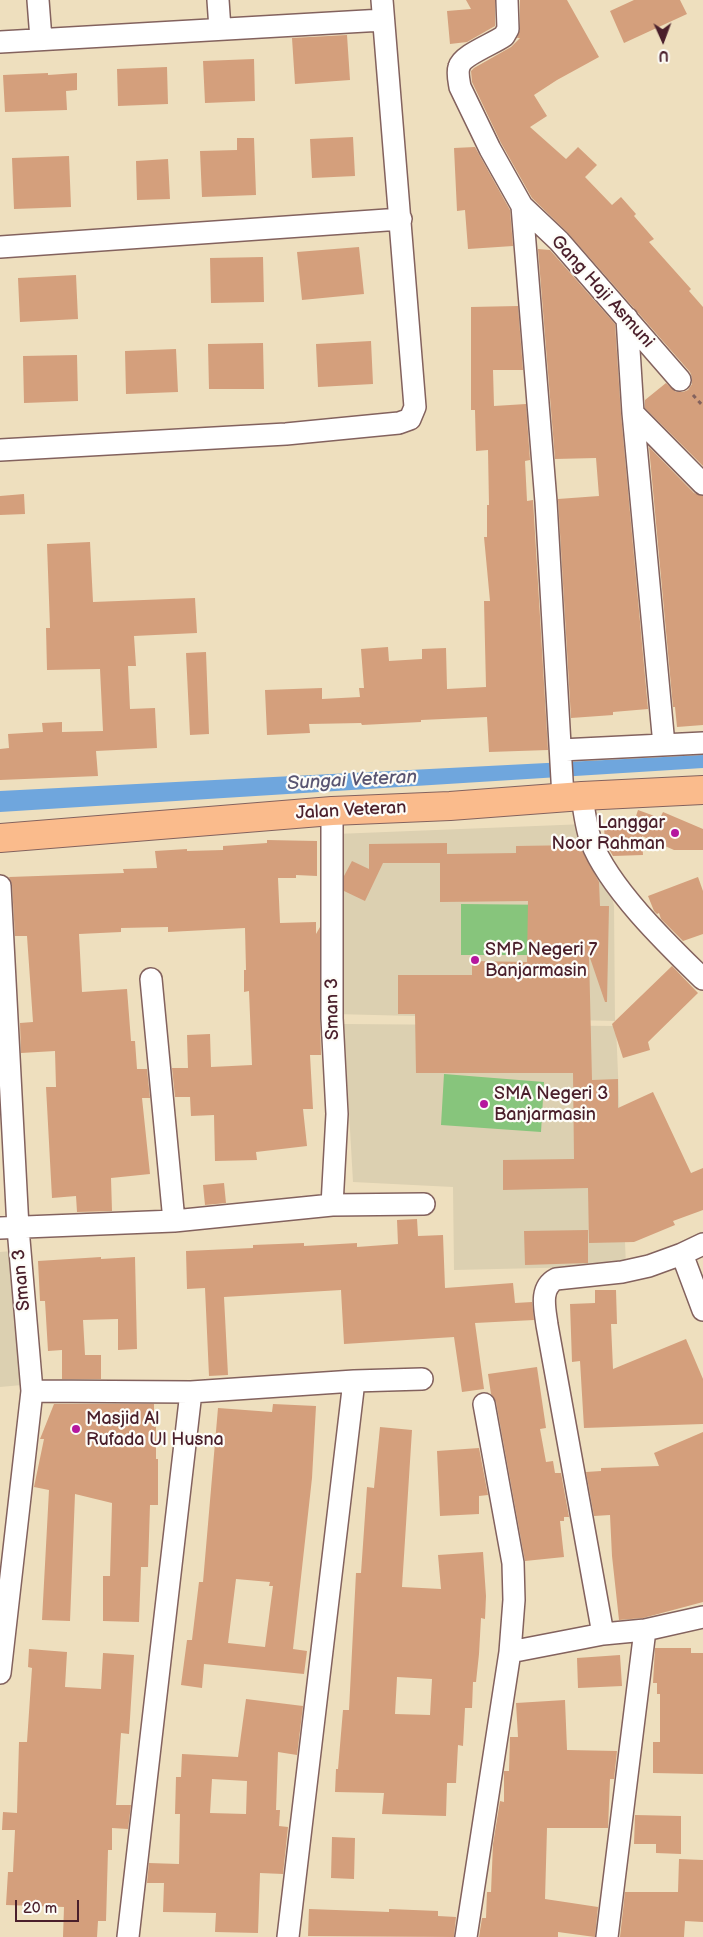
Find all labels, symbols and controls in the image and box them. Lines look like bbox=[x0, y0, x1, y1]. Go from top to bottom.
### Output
north arrow bbox=[638, 15, 688, 65]
text: U bbox=[658, 47, 669, 64]
street label: Gang Haji Asmuni bbox=[546, 231, 658, 353]
water label: Sungai Veteran bbox=[286, 766, 418, 796]
street label: Jalan Veteran bbox=[295, 797, 407, 825]
place label: Langgar Noor Rahman bbox=[551, 812, 665, 854]
marker: Langgar Noor Rahman bbox=[669, 827, 681, 839]
place label: SMP Negeri 7 Banjarmasin bbox=[485, 939, 597, 982]
marker: SMP Negeri 7 Banjarmasin bbox=[469, 954, 481, 966]
street label: Sman 3 bbox=[322, 978, 344, 1040]
place label: SMA Negeri 3 Banjarmasin bbox=[494, 1083, 608, 1126]
marker: SMA Negeri 3 Banjarmasin bbox=[478, 1098, 490, 1110]
street label: Sman 3 bbox=[9, 1248, 35, 1312]
place label: Masjid Al Rufada Ul Husna bbox=[86, 1408, 224, 1450]
marker: Masjid Al Rufada Ul Husna bbox=[70, 1423, 82, 1435]
scale bar bbox=[18, 1890, 81, 1922]
text: 20 m bbox=[23, 1899, 57, 1918]

